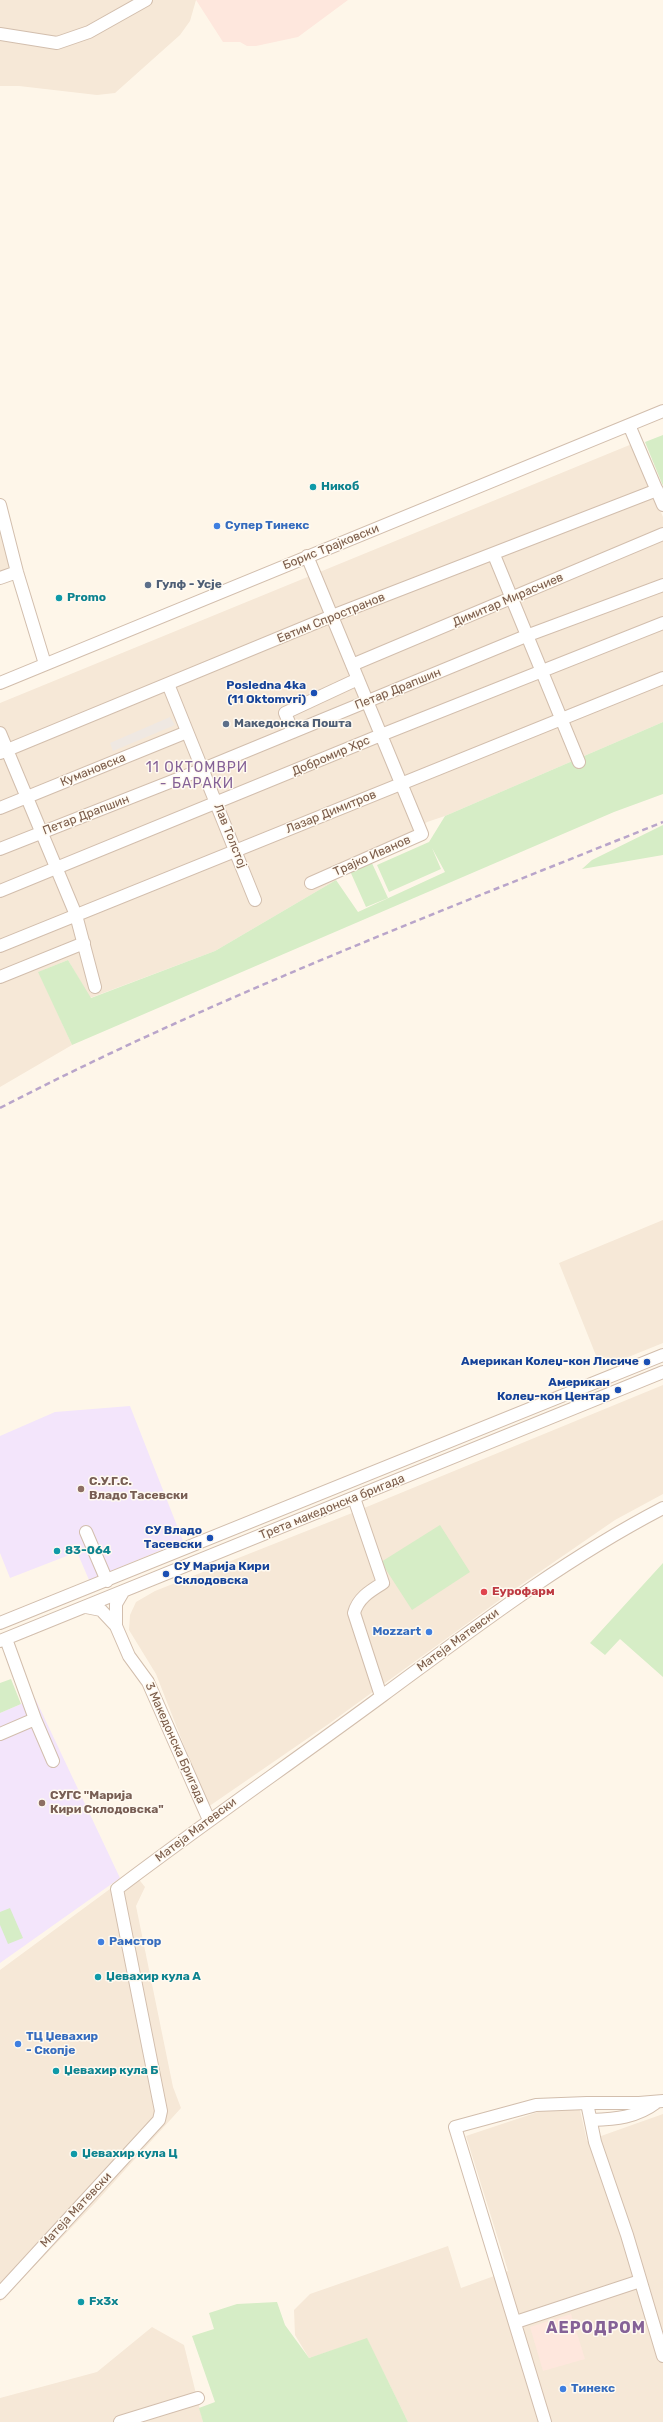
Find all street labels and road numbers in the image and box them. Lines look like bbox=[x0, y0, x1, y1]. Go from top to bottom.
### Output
street label: Борис Трајковски bbox=[281, 521, 381, 573]
street label: Димитар Мирасчиев bbox=[451, 570, 565, 630]
street label: Евтим Спространов bbox=[275, 590, 387, 646]
street label: Петар Драпшин bbox=[353, 665, 443, 713]
street label: Добромир Хрс bbox=[290, 733, 372, 779]
street label: Кумановска bbox=[58, 750, 128, 790]
street label: Лазар Димитров bbox=[284, 787, 378, 837]
street label: Петар Драпшин bbox=[41, 792, 131, 838]
street label: Лав Толстој bbox=[211, 802, 249, 870]
street label: Трајко Иванов bbox=[331, 833, 413, 879]
street label: Трета македонска бригада bbox=[257, 1471, 407, 1543]
street label: Матеја Матевски bbox=[414, 1605, 502, 1675]
street label: 3 Македонска Бригада bbox=[142, 1680, 208, 1806]
street label: Матеја Матевски bbox=[153, 1795, 239, 1865]
street label: Матеја Матевски bbox=[37, 2169, 115, 2251]

